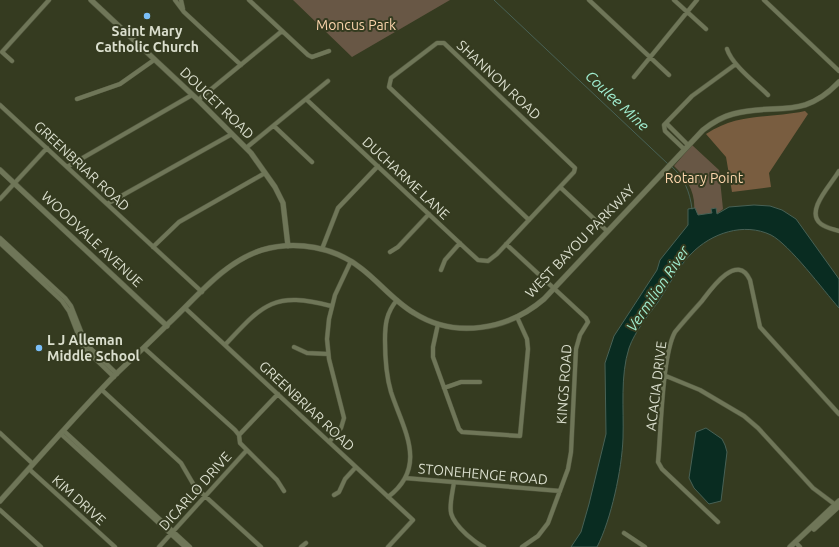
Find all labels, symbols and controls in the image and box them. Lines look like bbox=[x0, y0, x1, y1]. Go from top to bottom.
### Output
marker: Saint Mary Catholic Church bbox=[142, 11, 152, 21]
park label: Moncus Park bbox=[316, 17, 396, 33]
place label: Saint Mary Catholic Church bbox=[95, 23, 199, 55]
street label: SHANNON ROAD bbox=[454, 37, 544, 123]
street label: DOUCET ROAD bbox=[177, 64, 257, 142]
water label: Coulee Mine bbox=[582, 67, 653, 135]
street label: GREENBRIAR ROAD bbox=[31, 118, 133, 214]
street label: DUCHARME LANE bbox=[359, 134, 453, 223]
park label: Rotary Point bbox=[665, 170, 744, 186]
street label: WEST BAYOU PARKWAY bbox=[522, 181, 638, 301]
street label: WOODVALE AVENUE bbox=[38, 188, 146, 290]
water label: Vermilion River bbox=[623, 242, 693, 335]
place label: L J Alleman Middle School bbox=[47, 332, 140, 364]
street label: ACACIA DRIVE bbox=[643, 340, 669, 432]
marker: L J Alleman Middle School bbox=[34, 343, 44, 353]
street label: KINGS ROAD bbox=[553, 343, 575, 425]
street label: GREENBRIAR ROAD bbox=[256, 358, 358, 454]
street label: DICARLO DRIVE bbox=[156, 448, 234, 533]
street label: STONEHENGE ROAD bbox=[418, 460, 549, 488]
street label: KIM DRIVE bbox=[49, 472, 109, 528]

